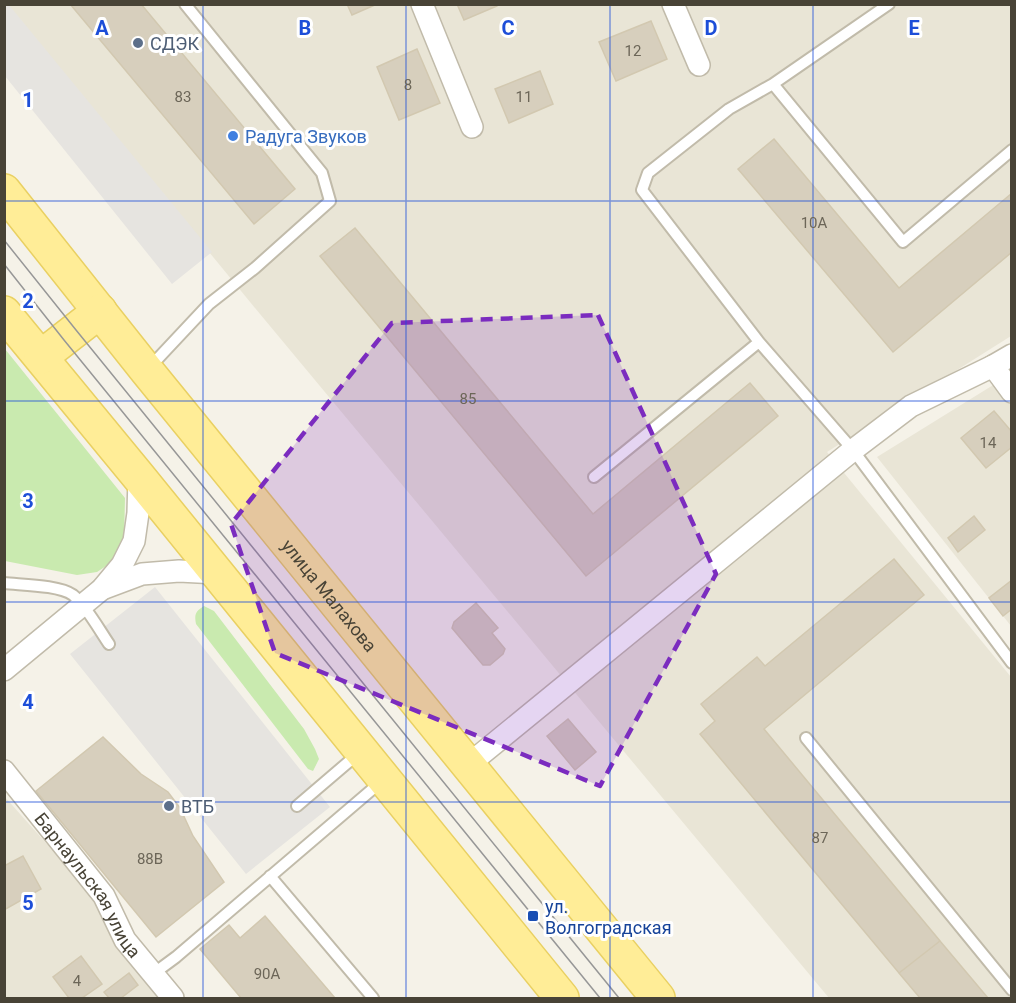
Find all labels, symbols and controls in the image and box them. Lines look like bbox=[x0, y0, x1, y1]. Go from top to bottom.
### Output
text: A bbox=[95, 16, 109, 40]
text: B bbox=[299, 16, 311, 40]
text: C bbox=[501, 16, 515, 40]
text: D bbox=[705, 16, 718, 40]
text: E bbox=[908, 16, 920, 40]
place label: СДЭК bbox=[150, 33, 199, 54]
marker: СДЭК bbox=[131, 36, 145, 50]
house number: 12 bbox=[625, 42, 641, 60]
house number: 8 bbox=[404, 76, 412, 94]
text: 1 bbox=[22, 88, 34, 112]
house number: 83 bbox=[175, 88, 191, 106]
house number: 11 bbox=[516, 88, 532, 106]
place label: Радуга Звуков bbox=[245, 126, 367, 147]
marker: Радуга Звуков bbox=[226, 129, 240, 143]
house number: 10А bbox=[801, 214, 828, 232]
text: 2 bbox=[22, 289, 34, 313]
house number: 85 bbox=[460, 390, 476, 408]
house number: 14 bbox=[980, 434, 997, 452]
text: 3 bbox=[22, 489, 34, 513]
street label: улица Малахова bbox=[278, 535, 382, 656]
text: 4 bbox=[22, 690, 34, 714]
place label: ВТБ bbox=[181, 796, 214, 817]
marker: ВТБ bbox=[162, 799, 176, 813]
street label: Барнаульская улица bbox=[31, 808, 145, 962]
house number: 87 bbox=[812, 829, 828, 847]
house number: 88В bbox=[137, 850, 163, 868]
text: 5 bbox=[22, 891, 34, 915]
place label: ул. Волгоградская bbox=[545, 896, 672, 938]
marker: ул. Волгоградская bbox=[526, 909, 540, 923]
house number: 90А bbox=[254, 965, 281, 983]
house number: 4 bbox=[73, 972, 82, 990]

